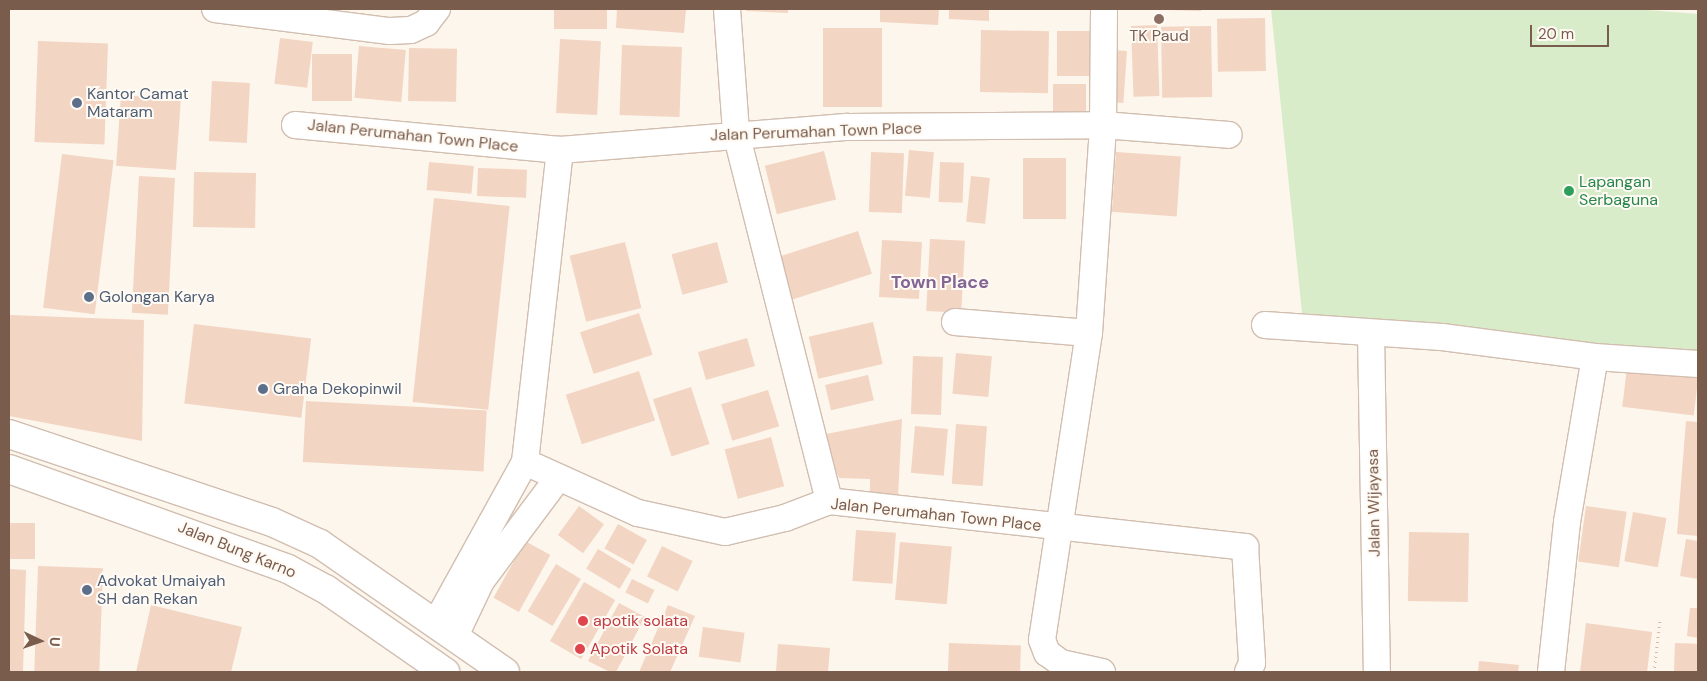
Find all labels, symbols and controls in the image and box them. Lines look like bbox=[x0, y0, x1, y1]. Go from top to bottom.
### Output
marker: TK Paud bbox=[1153, 13, 1165, 25]
scale bar bbox=[1532, 15, 1611, 47]
text: 20 m bbox=[1538, 24, 1574, 44]
place label: TK Paud bbox=[1129, 26, 1189, 46]
place label: Kantor Camat Mataram bbox=[87, 84, 189, 122]
marker: Kantor Camat Mataram bbox=[71, 97, 83, 109]
street label: Jalan Perumahan Town Place bbox=[307, 115, 519, 157]
street label: Jalan Perumahan Town Place bbox=[710, 119, 922, 145]
place label: Lapangan Serbaguna bbox=[1579, 172, 1658, 210]
marker: Lapangan Serbaguna bbox=[1563, 185, 1575, 197]
district label: Town Place bbox=[891, 271, 989, 293]
place label: Golongan Karya bbox=[99, 287, 215, 307]
marker: Golongan Karya bbox=[83, 291, 95, 303]
place label: Graha Dekopinwil bbox=[273, 379, 402, 399]
marker: Graha Dekopinwil bbox=[257, 383, 269, 395]
street label: Jalan Wijayasa bbox=[1363, 449, 1385, 557]
street label: Jalan Perumahan Town Place bbox=[830, 494, 1042, 536]
street label: Jalan Bung Karno bbox=[175, 518, 299, 582]
place label: Advokat Umaiyah SH dan Rekan bbox=[97, 571, 225, 609]
marker: Advokat Umaiyah SH dan Rekan bbox=[81, 584, 93, 596]
place label: apotik solata bbox=[593, 611, 688, 631]
marker: apotik solata bbox=[577, 615, 589, 627]
north arrow bbox=[15, 616, 65, 666]
text: U bbox=[46, 637, 64, 647]
place label: Apotik Solata bbox=[590, 639, 688, 659]
marker: Apotik Solata bbox=[574, 643, 586, 655]

